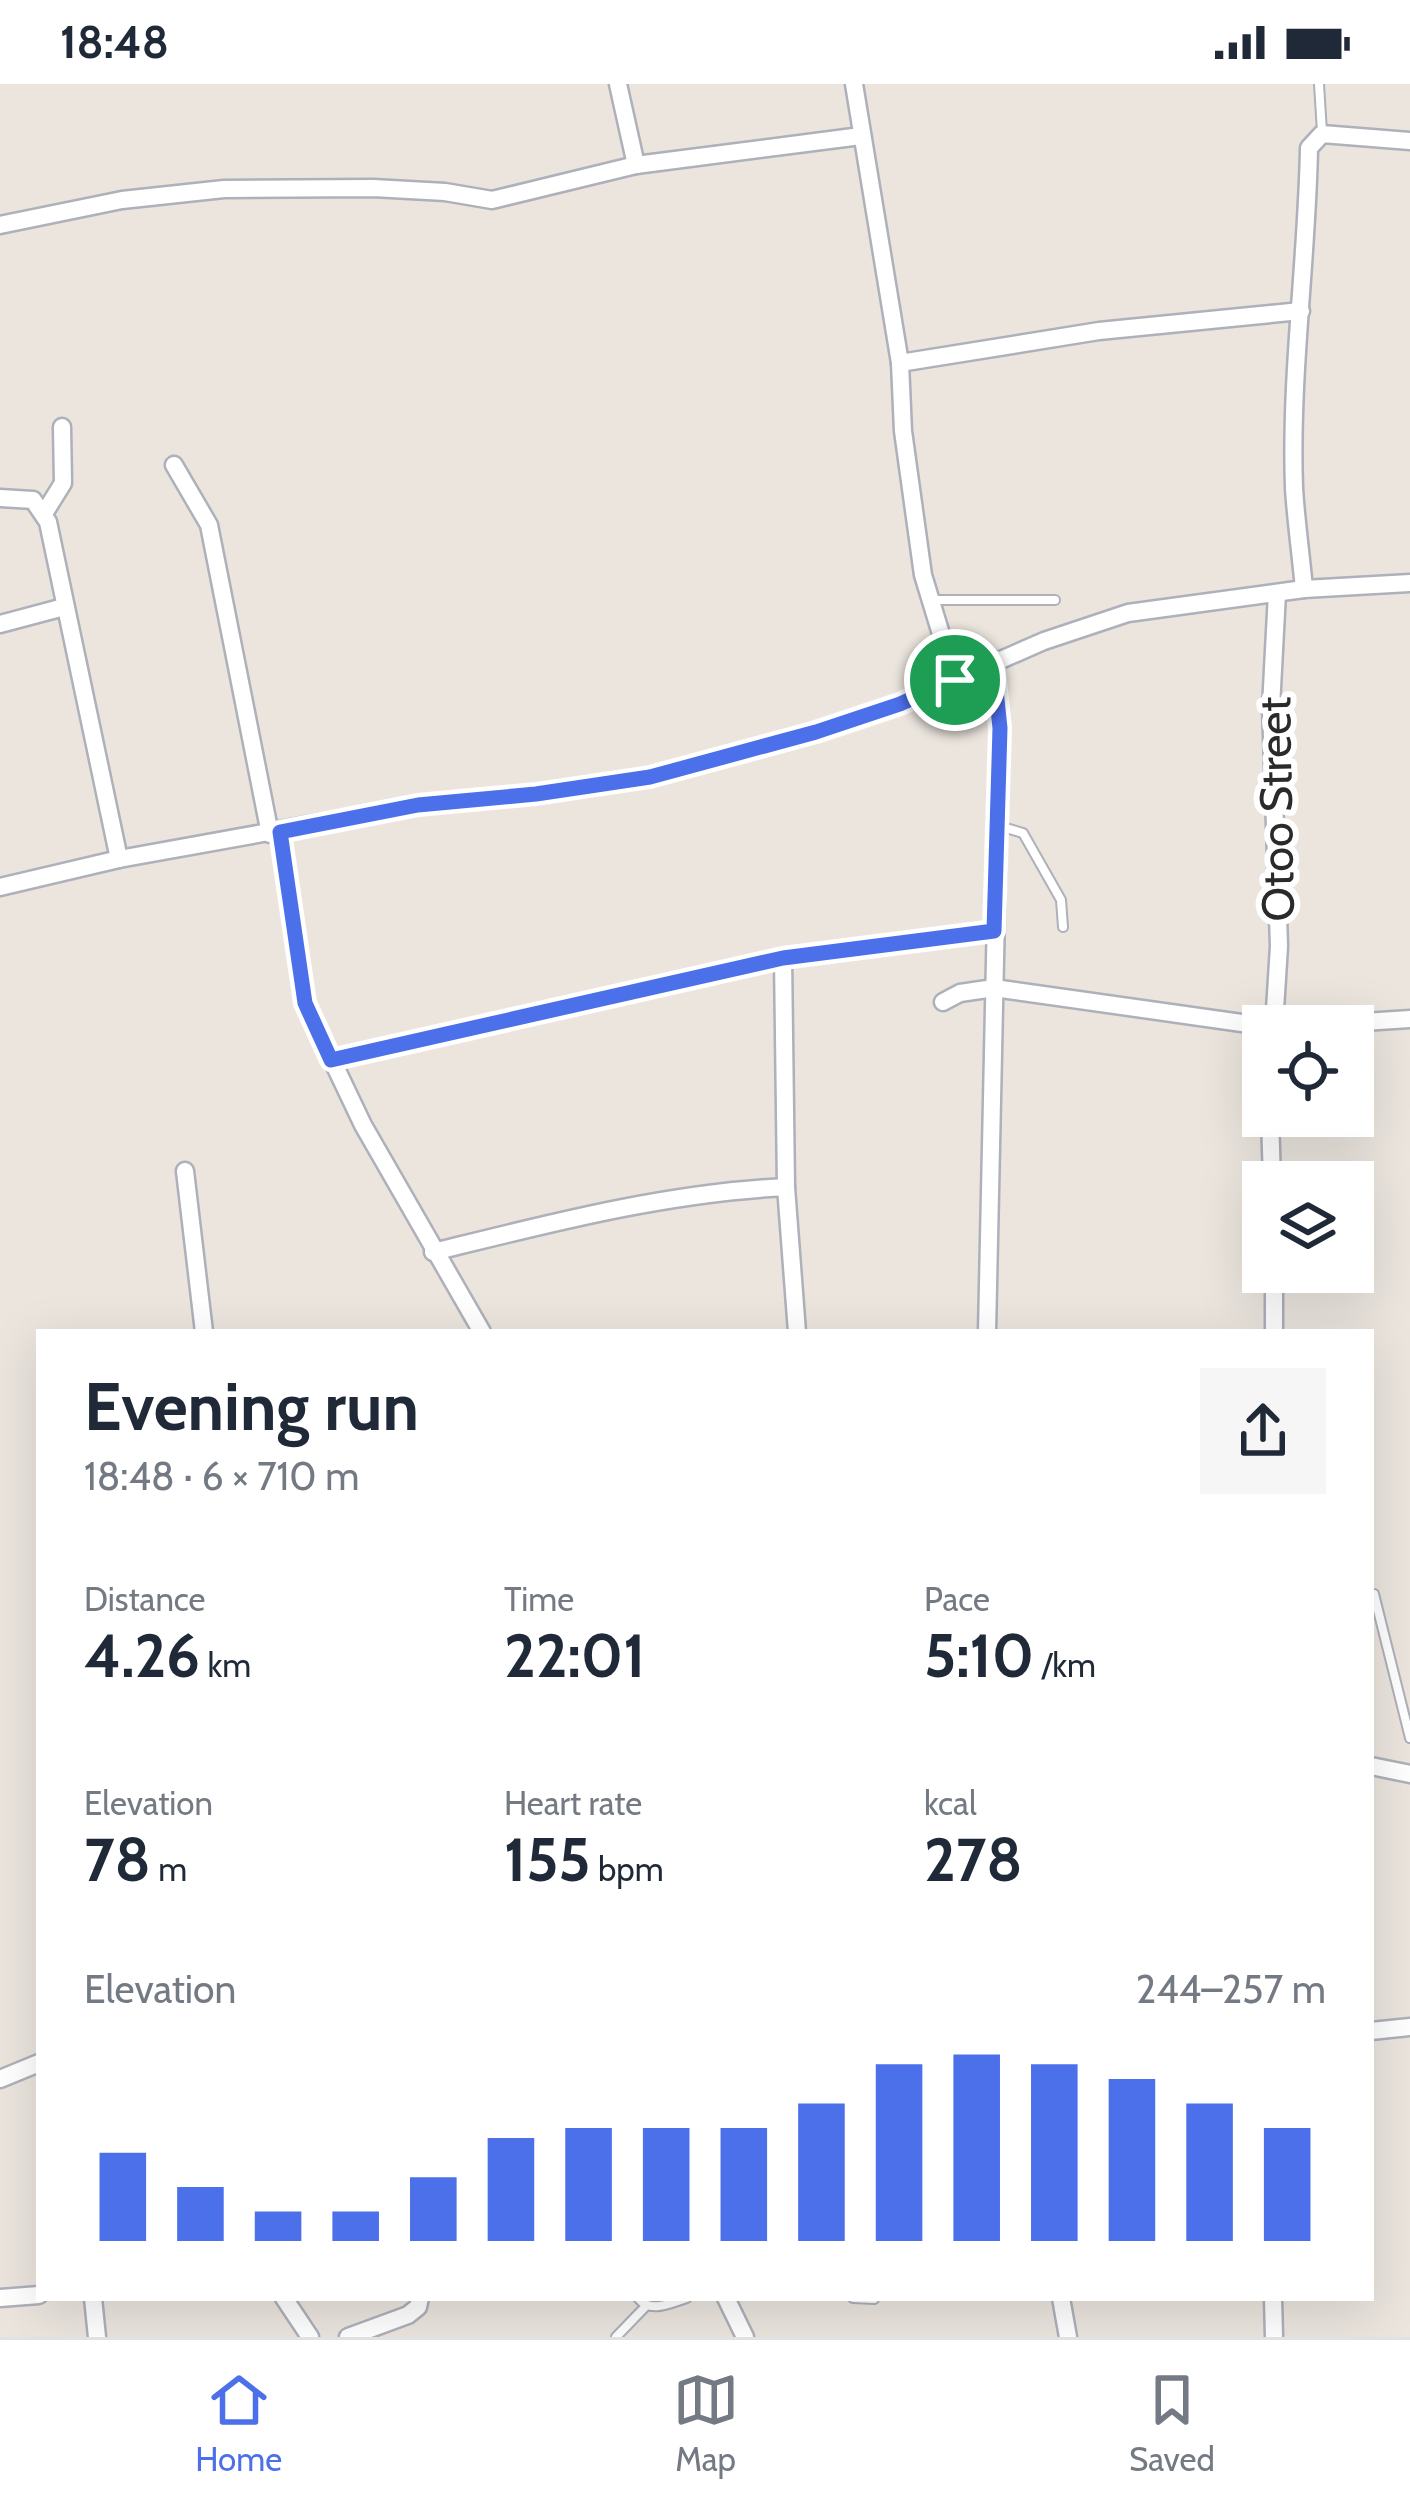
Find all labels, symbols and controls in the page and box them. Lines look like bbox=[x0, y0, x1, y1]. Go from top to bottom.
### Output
text: 18:48 bbox=[60, 15, 169, 69]
pin bbox=[904, 629, 1006, 731]
icon: arrive bbox=[922, 647, 988, 713]
street label: Otoo Street bbox=[1247, 696, 1305, 922]
map controls bbox=[1242, 1005, 1374, 1293]
button: locate bbox=[1242, 1005, 1374, 1137]
button: layers bbox=[1242, 1161, 1374, 1293]
text: Evening run bbox=[84, 1366, 419, 1447]
button: share bbox=[1200, 1368, 1326, 1494]
text: 18:48 · 6 × 710 m bbox=[84, 1452, 360, 1500]
text: Distance bbox=[84, 1579, 205, 1619]
text: Time bbox=[504, 1579, 574, 1619]
text: Pace bbox=[924, 1579, 990, 1619]
text: 4.26 bbox=[84, 1619, 200, 1692]
text: 22:01 bbox=[504, 1619, 645, 1692]
text: 5:10 bbox=[924, 1619, 1034, 1692]
text: km bbox=[200, 1645, 251, 1685]
text: /km bbox=[1034, 1645, 1096, 1685]
text: Elevation bbox=[84, 1783, 213, 1823]
text: Heart rate bbox=[504, 1783, 642, 1823]
text: kcal bbox=[924, 1783, 977, 1823]
text: 78 bbox=[84, 1823, 151, 1896]
text: 155 bbox=[504, 1823, 591, 1896]
text: 278 bbox=[924, 1823, 1023, 1896]
text: m bbox=[151, 1849, 187, 1889]
text: bpm bbox=[591, 1849, 664, 1889]
text: Elevation bbox=[84, 1965, 236, 2013]
text: 244–257 m bbox=[1136, 1965, 1326, 2013]
tab: Home bbox=[195, 2367, 282, 2479]
tab: Map bbox=[673, 2367, 739, 2479]
tab: Saved bbox=[1129, 2367, 1215, 2479]

